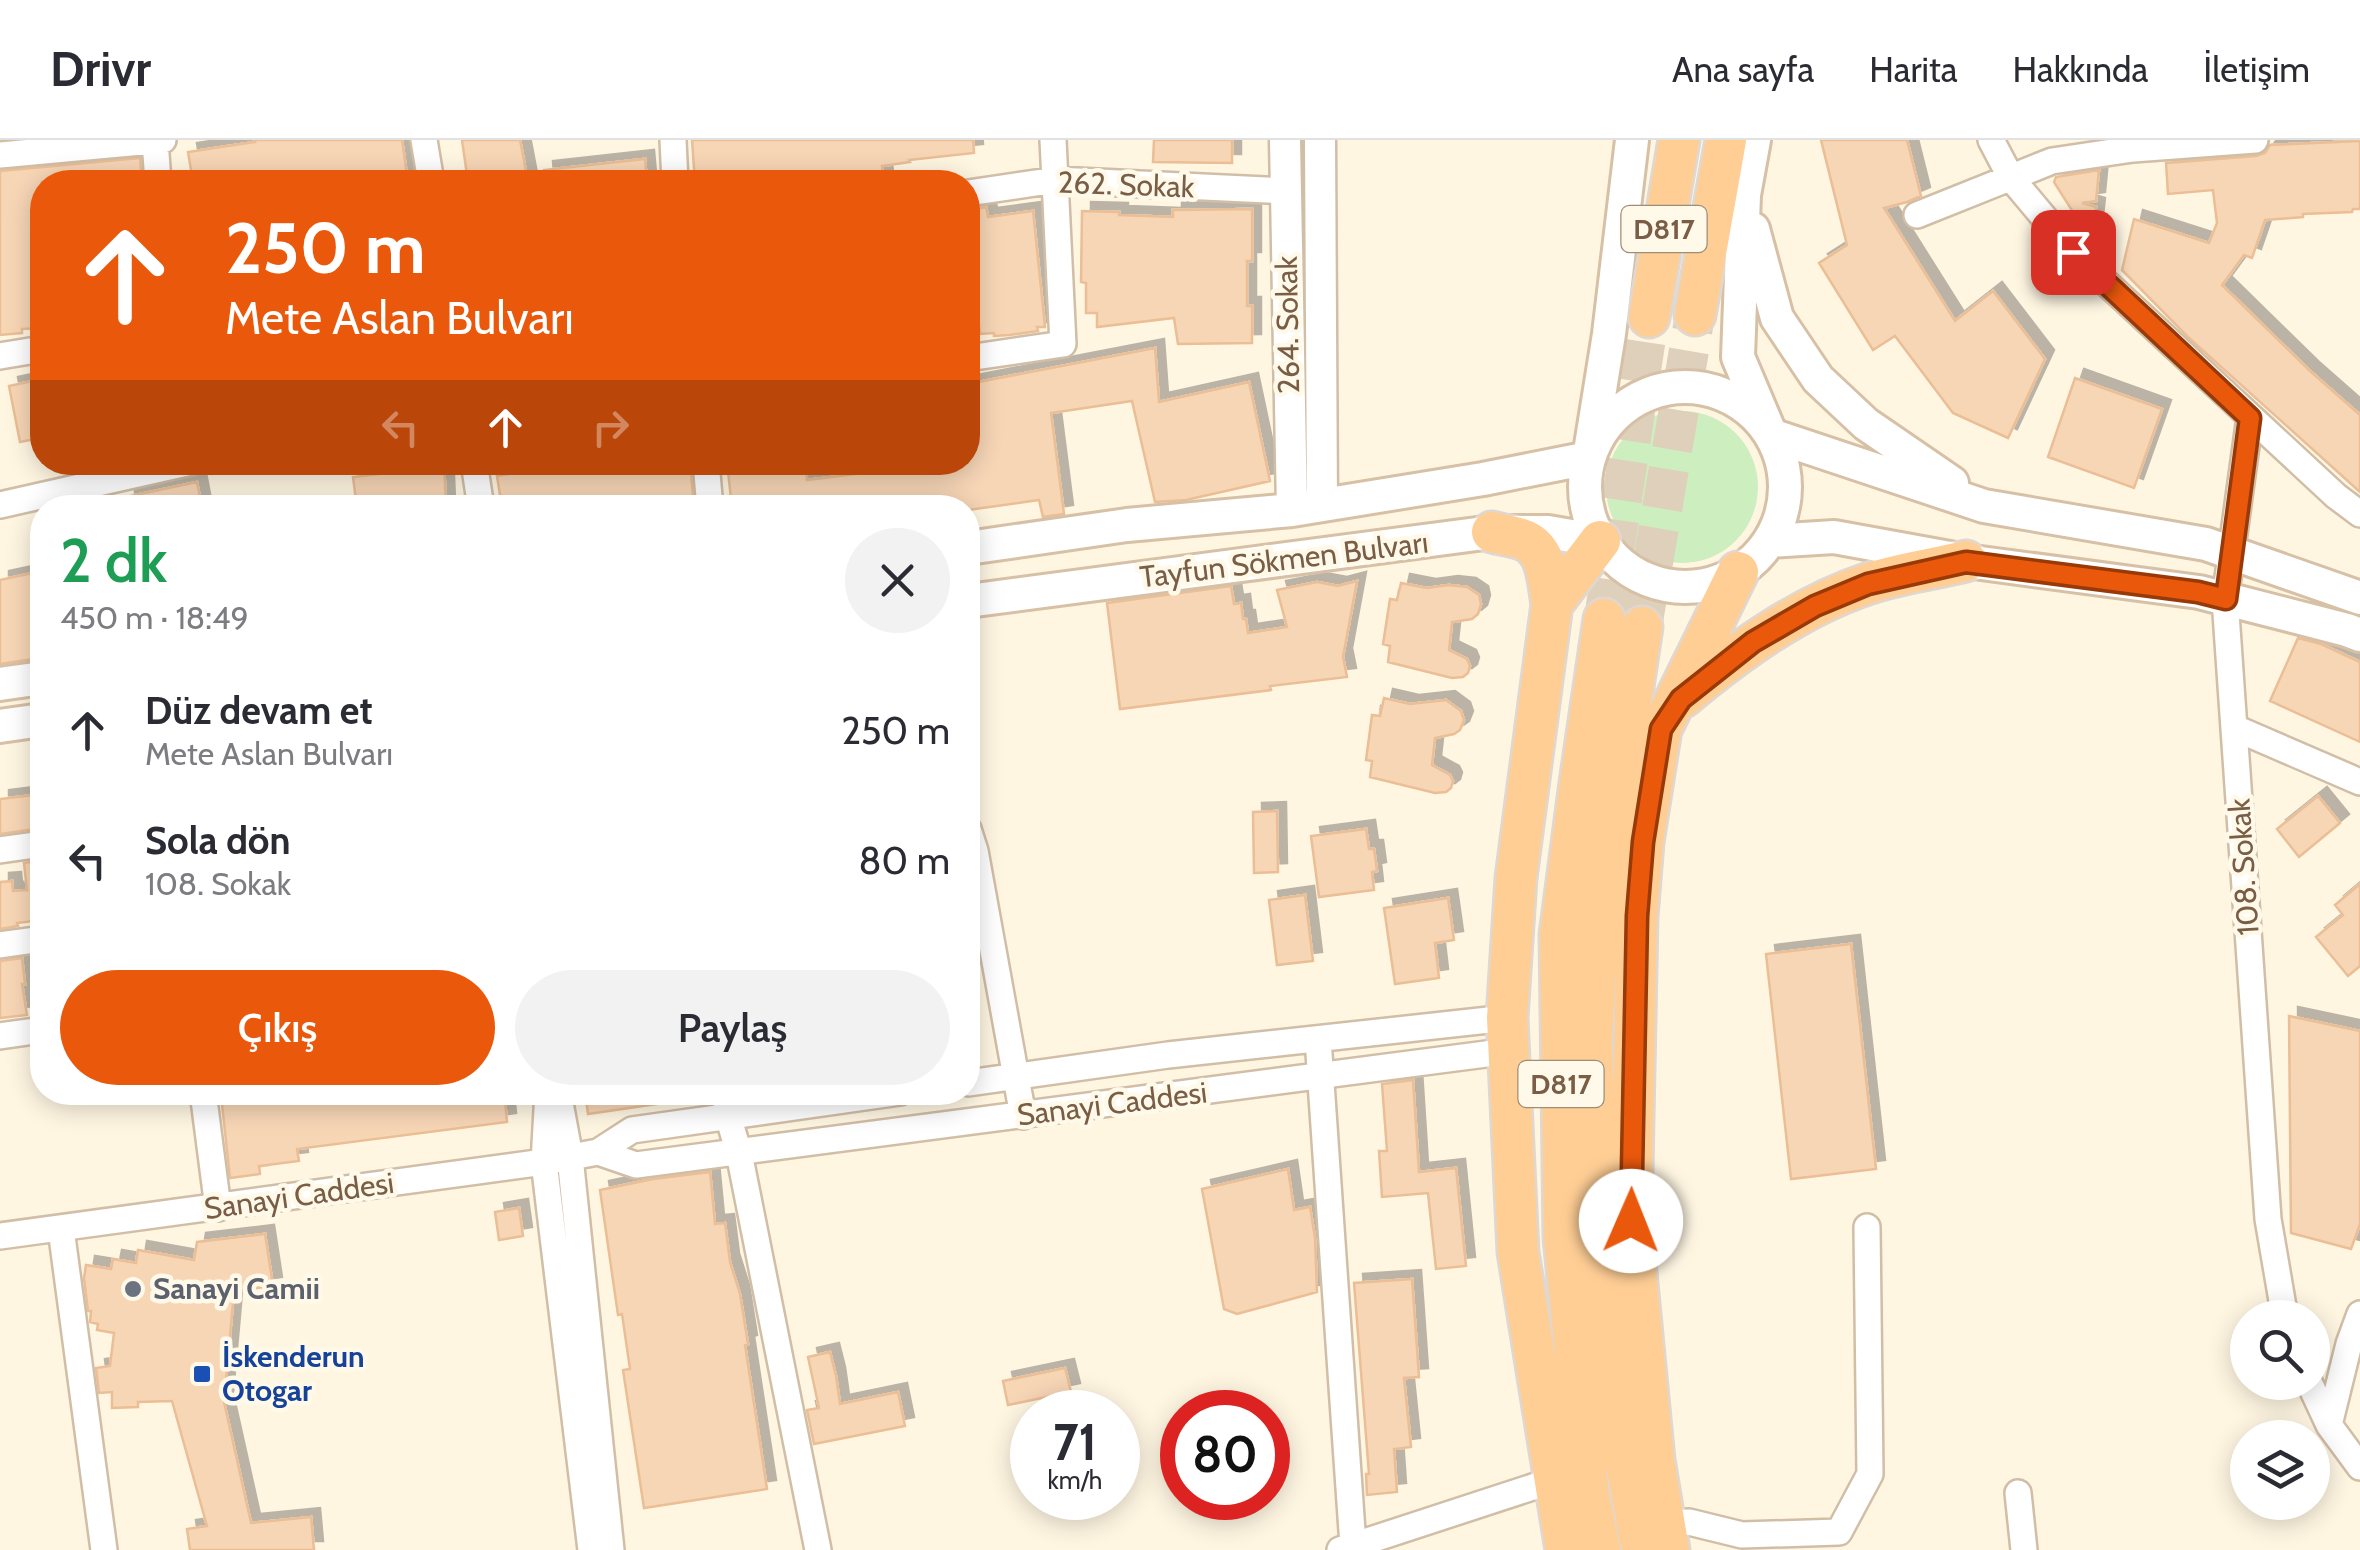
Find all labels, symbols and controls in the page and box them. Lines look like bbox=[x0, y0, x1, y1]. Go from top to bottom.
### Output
text: Drivr bbox=[50, 40, 151, 98]
text: Ana sayfa bbox=[1672, 48, 1814, 91]
text: Harita bbox=[1869, 48, 1958, 91]
text: Hakkında bbox=[2013, 48, 2148, 91]
text: İletişim bbox=[2203, 48, 2310, 91]
street label: 262. Sokak bbox=[1057, 164, 1195, 205]
text: 250 m bbox=[225, 205, 426, 291]
road number: D817 bbox=[1622, 206, 1706, 252]
icon: ahead bbox=[60, 210, 190, 340]
pin bbox=[2031, 210, 2116, 295]
icon: arrive bbox=[2046, 225, 2101, 280]
street label: 264. Sokak bbox=[1268, 255, 1307, 394]
text: Mete Aslan Bulvarı bbox=[225, 291, 574, 345]
icon: left bbox=[373, 400, 428, 455]
icon: ahead bbox=[478, 400, 533, 455]
icon: right bbox=[583, 400, 638, 455]
street label: Tayfun Sökmen Bulvarı bbox=[1138, 523, 1430, 596]
text: 2 dk bbox=[60, 524, 167, 597]
button: close bbox=[845, 528, 950, 633]
text: 450 m · 18:49 bbox=[60, 598, 249, 637]
text: Düz devam et bbox=[145, 687, 372, 734]
icon: ahead bbox=[60, 703, 115, 758]
text: 250 m bbox=[841, 707, 950, 754]
text: Mete Aslan Bulvarı bbox=[145, 734, 393, 773]
street label: 108. Sokak bbox=[2220, 797, 2267, 937]
text: Sola dön bbox=[145, 817, 291, 864]
icon: left bbox=[60, 833, 115, 888]
text: 80 m bbox=[859, 837, 950, 884]
text: 108. Sokak bbox=[145, 864, 291, 903]
button: Çıkış bbox=[60, 970, 495, 1085]
button: Paylaş bbox=[515, 970, 950, 1085]
road number: D817 bbox=[1518, 1061, 1604, 1107]
street label: Sanayi Caddesi bbox=[1015, 1073, 1209, 1134]
street label: Sanayi Caddesi bbox=[202, 1164, 396, 1227]
position arrow bbox=[1579, 1169, 1683, 1273]
place label: Sanayi Camii bbox=[153, 1270, 320, 1307]
marker: Sanayi Camii bbox=[122, 1278, 144, 1300]
map controls bbox=[2230, 1300, 2330, 1520]
button: search bbox=[2230, 1300, 2330, 1400]
place label: İskenderun Otogar bbox=[222, 1338, 365, 1409]
marker: İskenderun Otogar bbox=[191, 1363, 213, 1385]
speed limit sign: 80 bbox=[1160, 1390, 1290, 1520]
text: 71 bbox=[1053, 1412, 1097, 1473]
button: layers bbox=[2230, 1420, 2330, 1520]
text: km/h bbox=[1048, 1465, 1102, 1495]

